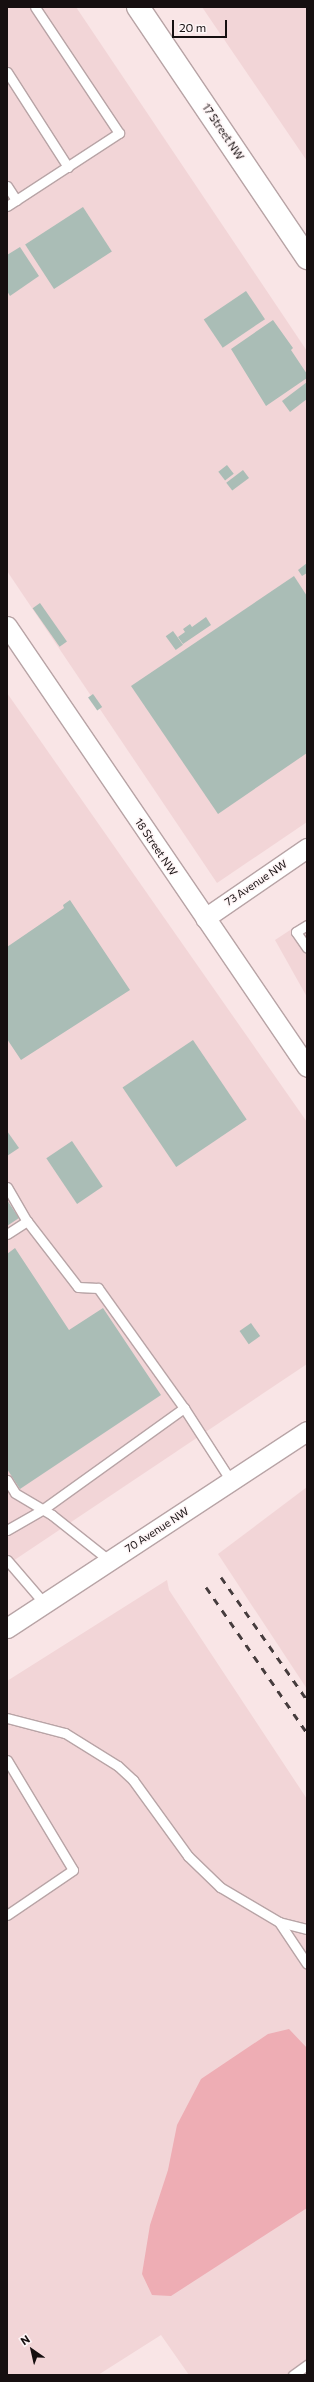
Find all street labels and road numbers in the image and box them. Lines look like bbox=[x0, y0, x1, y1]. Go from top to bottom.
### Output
street label: 17 Street NW bbox=[199, 101, 247, 163]
street label: 18 Street NW bbox=[132, 816, 180, 878]
street label: 73 Avenue NW bbox=[222, 857, 290, 909]
street label: 70 Avenue NW bbox=[123, 1504, 191, 1556]

